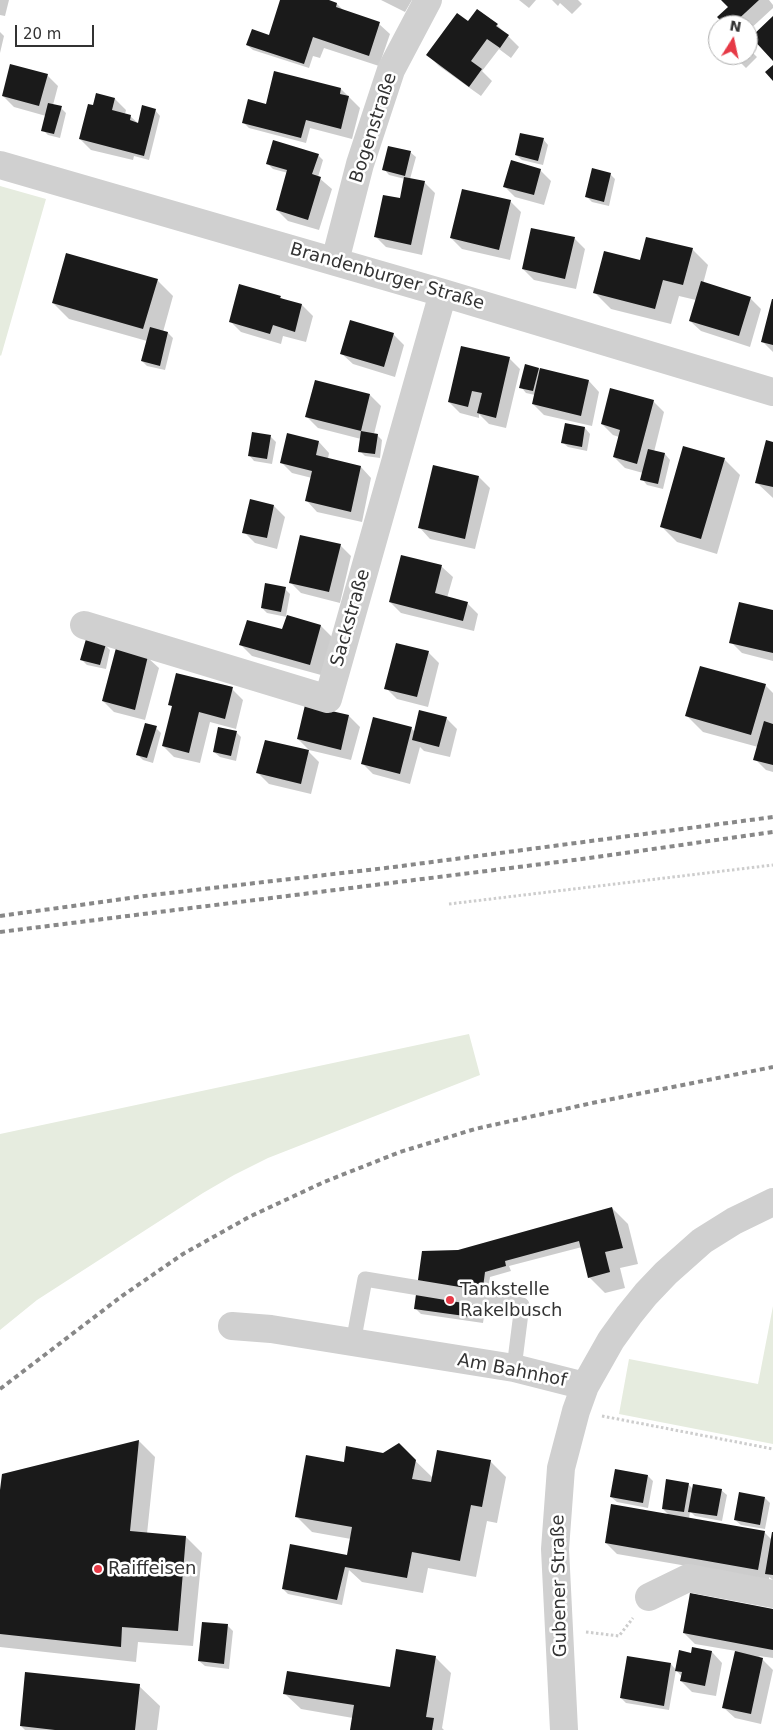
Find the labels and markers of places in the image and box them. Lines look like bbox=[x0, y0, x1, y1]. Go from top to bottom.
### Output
place label: Tankstelle Rakelbusch bbox=[460, 1279, 563, 1322]
marker: Tankstelle Rakelbusch bbox=[444, 1294, 456, 1306]
place label: Raiffeisen bbox=[108, 1558, 196, 1580]
marker: Raiffeisen bbox=[92, 1563, 104, 1575]

